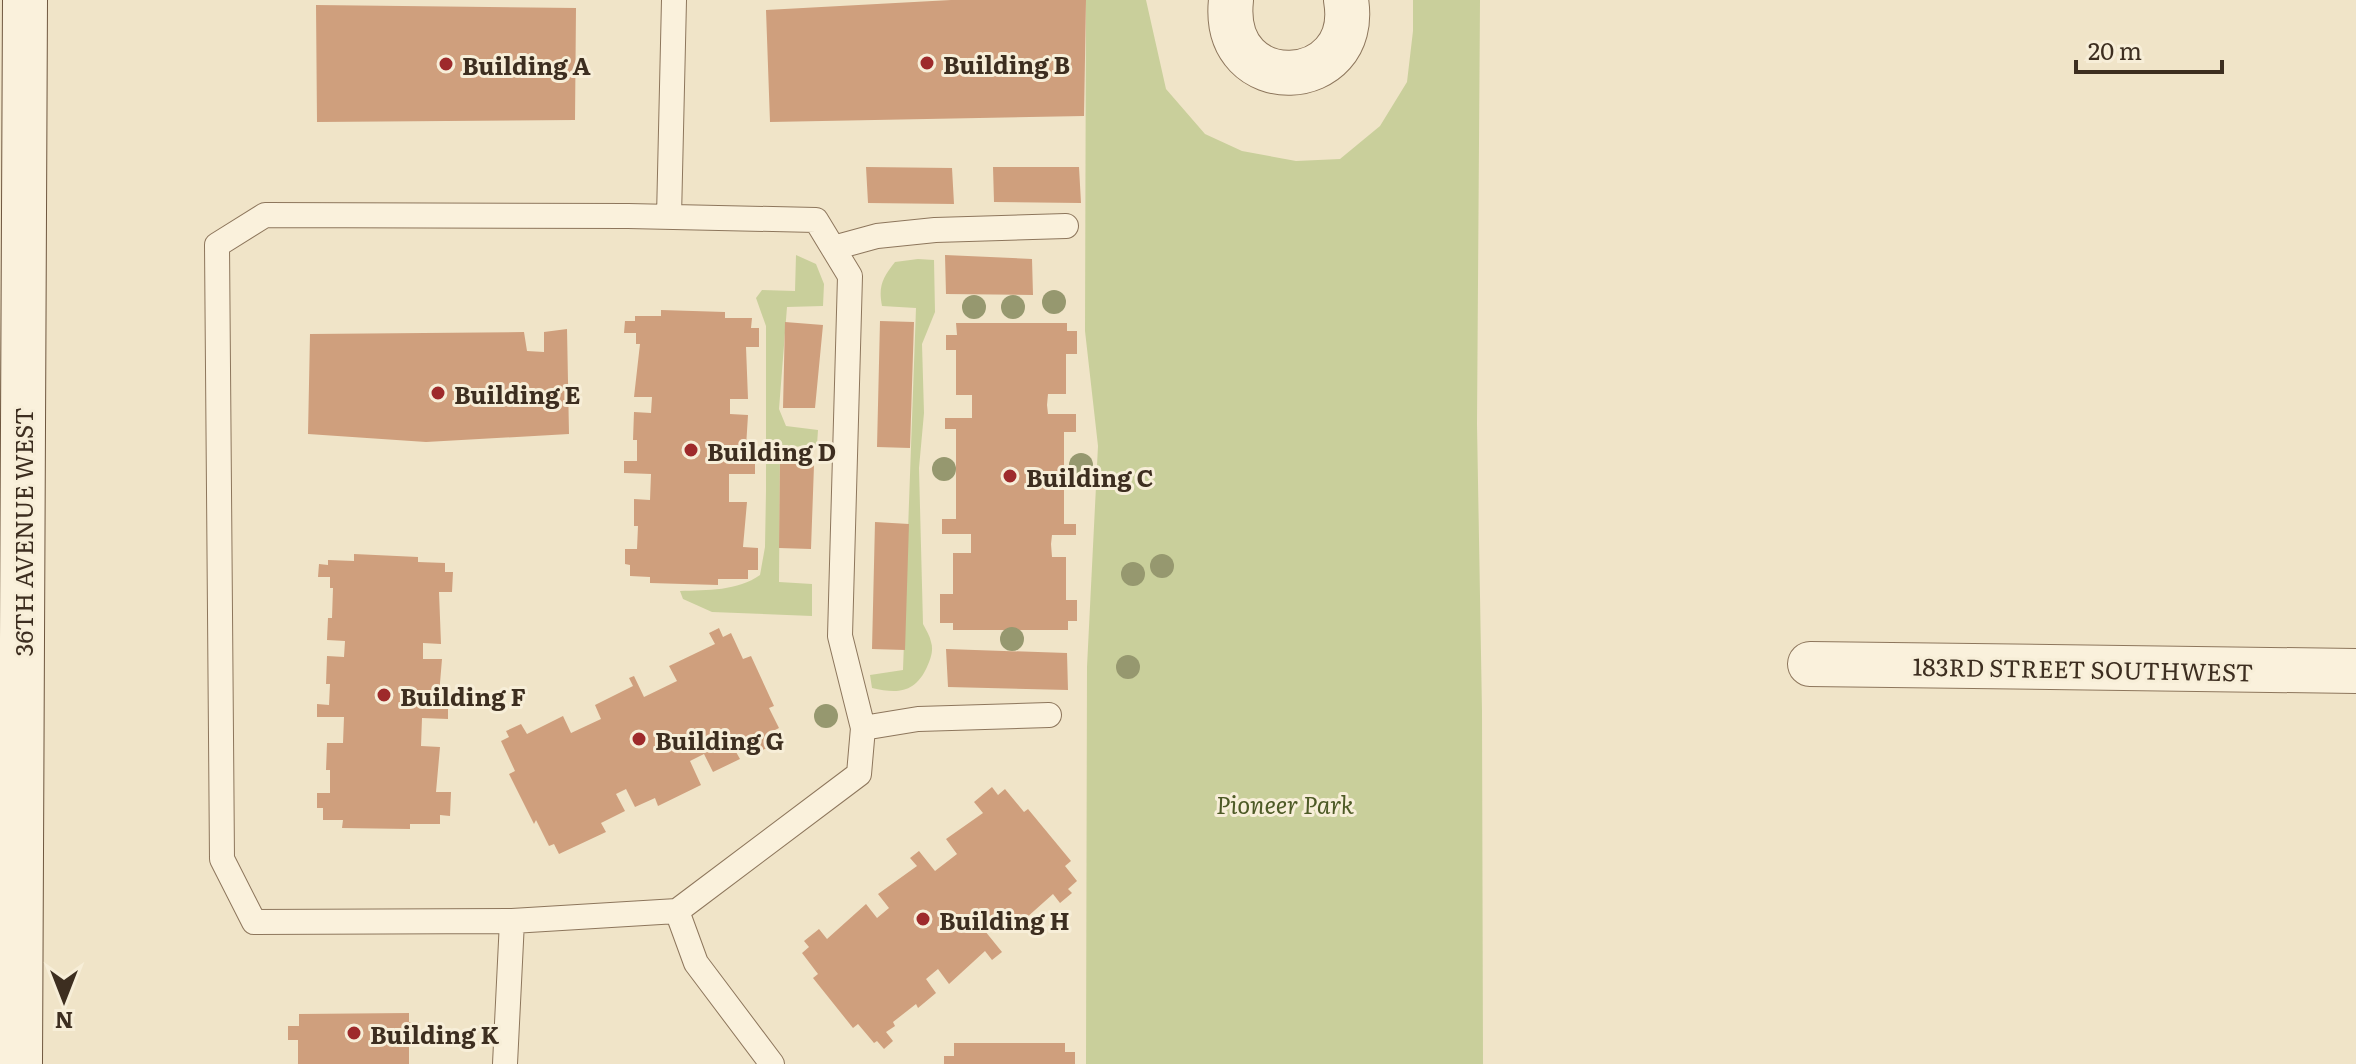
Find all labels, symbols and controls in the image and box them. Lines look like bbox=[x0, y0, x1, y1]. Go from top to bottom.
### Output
scale bar bbox=[2076, 24, 2222, 74]
text: 20 m bbox=[2088, 32, 2142, 67]
place label: Building B bbox=[943, 46, 1070, 81]
place label: Building A bbox=[462, 47, 591, 82]
marker: Building B bbox=[918, 54, 936, 72]
marker: Building A bbox=[437, 55, 455, 73]
place label: Building E bbox=[454, 376, 580, 411]
marker: Building E bbox=[429, 384, 447, 402]
street label: 36TH AVENUE WEST bbox=[5, 407, 40, 657]
place label: Building D bbox=[707, 433, 836, 468]
marker: Building D bbox=[682, 441, 700, 459]
place label: Building C bbox=[1026, 459, 1154, 494]
marker: Building C bbox=[1001, 467, 1019, 485]
street label: 183RD STREET SOUTHWEST bbox=[1912, 648, 2254, 688]
place label: Building F bbox=[400, 678, 526, 713]
marker: Building F bbox=[375, 686, 393, 704]
place label: Building G bbox=[655, 722, 784, 757]
marker: Building G bbox=[630, 730, 648, 748]
park label: Pioneer Park bbox=[1216, 786, 1355, 821]
place label: Building H bbox=[939, 902, 1070, 937]
marker: Building H bbox=[914, 910, 932, 928]
north arrow bbox=[24, 960, 104, 1040]
text: N bbox=[55, 1005, 73, 1038]
place label: Building K bbox=[370, 1016, 499, 1051]
marker: Building K bbox=[345, 1024, 363, 1042]

